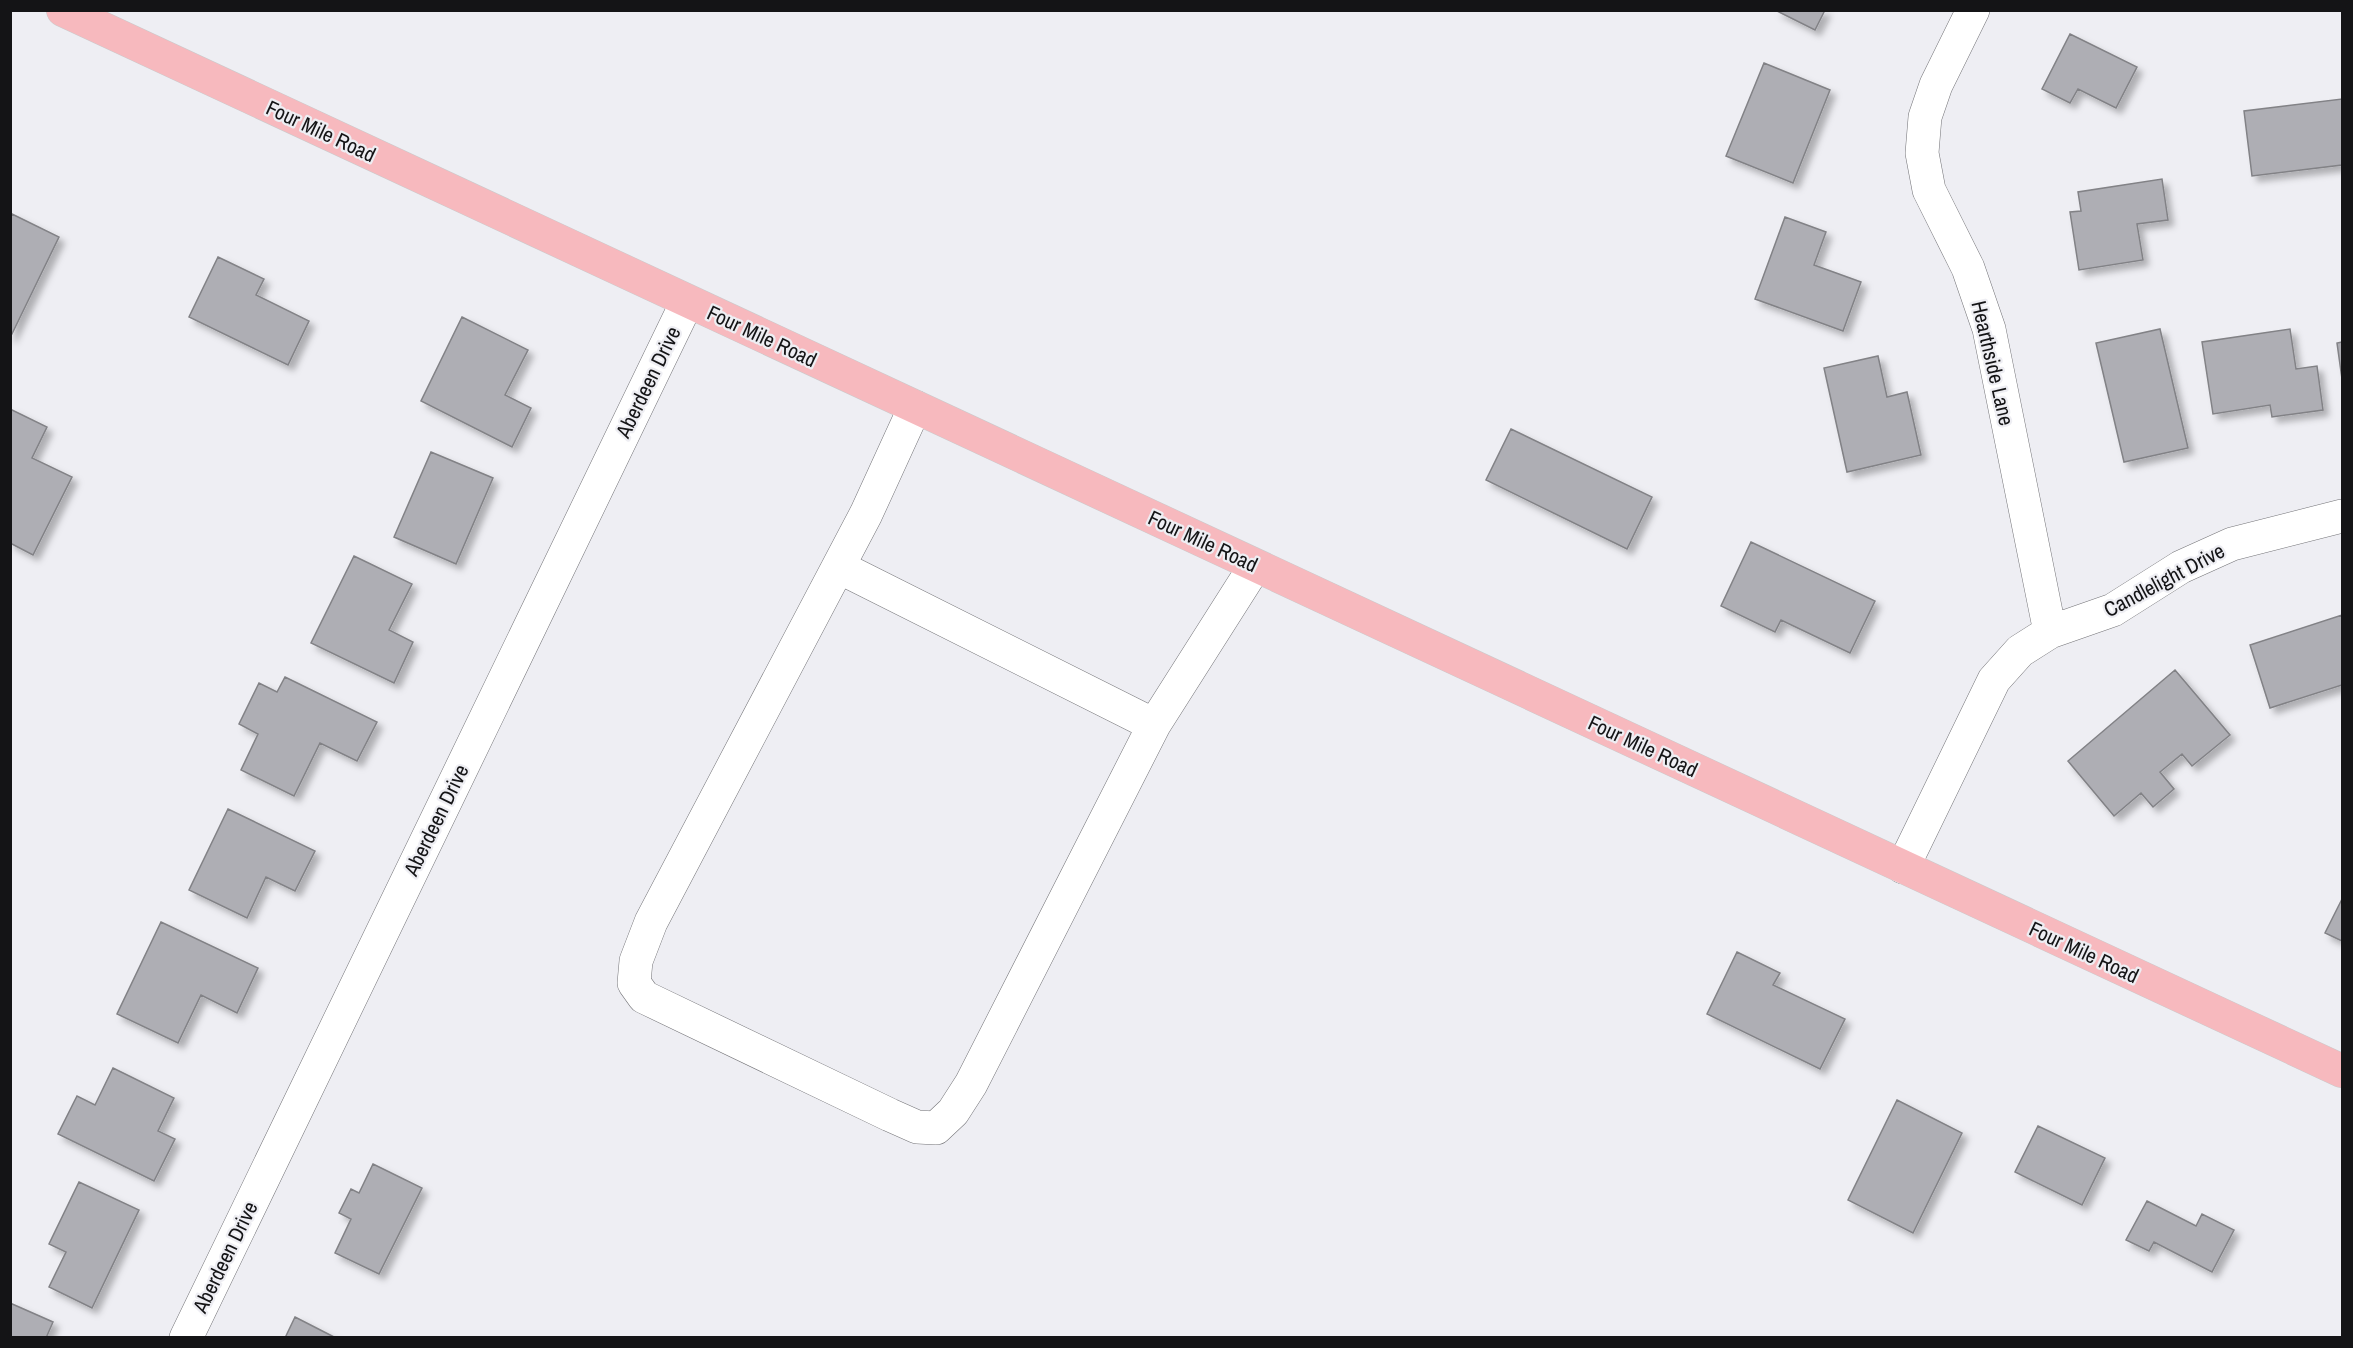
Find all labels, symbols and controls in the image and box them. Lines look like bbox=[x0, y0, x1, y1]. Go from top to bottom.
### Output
street label: Four Mile Road bbox=[261, 93, 381, 169]
street label: Four Mile Road bbox=[702, 298, 822, 374]
street label: Hearthside Lane bbox=[1965, 298, 2021, 428]
street label: Aberdeen Drive bbox=[608, 321, 687, 443]
street label: Four Mile Road bbox=[1143, 503, 1263, 579]
street label: Candlelight Drive bbox=[2098, 536, 2230, 624]
street label: Four Mile Road bbox=[1583, 708, 1703, 784]
street label: Aberdeen Drive bbox=[396, 759, 475, 881]
street label: Four Mile Road bbox=[2024, 914, 2144, 990]
street label: Aberdeen Drive bbox=[185, 1196, 264, 1318]

